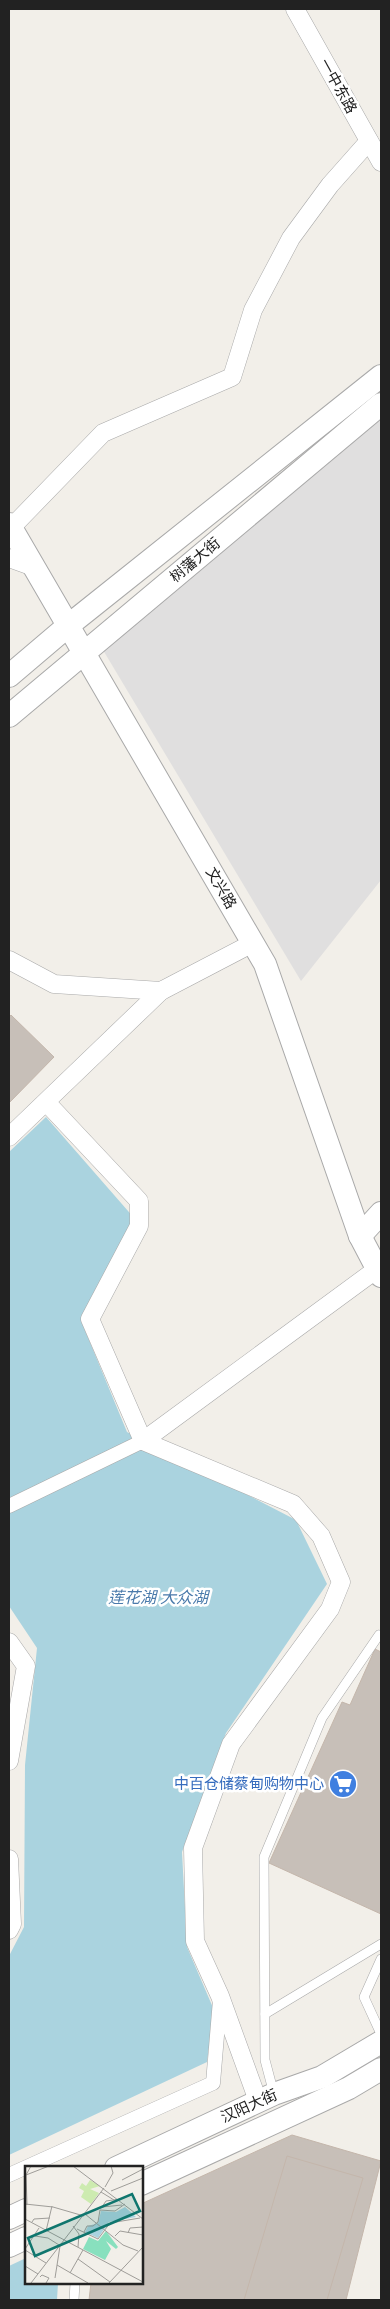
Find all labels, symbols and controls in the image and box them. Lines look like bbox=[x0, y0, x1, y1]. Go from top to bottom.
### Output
street label: 一中东路 bbox=[316, 55, 360, 117]
street label: 树藩大街 bbox=[166, 534, 224, 586]
street label: 文兴路 bbox=[202, 864, 240, 912]
water label: 莲花湖 大众湖 bbox=[108, 1588, 211, 1607]
supermarket icon: 中百仓储蔡甸购物中心 bbox=[328, 1769, 358, 1799]
place label: 中百仓储蔡甸购物中心 bbox=[174, 1775, 324, 1793]
street label: 汉阳大街 bbox=[218, 2086, 280, 2126]
inset map bbox=[25, 2166, 142, 2284]

